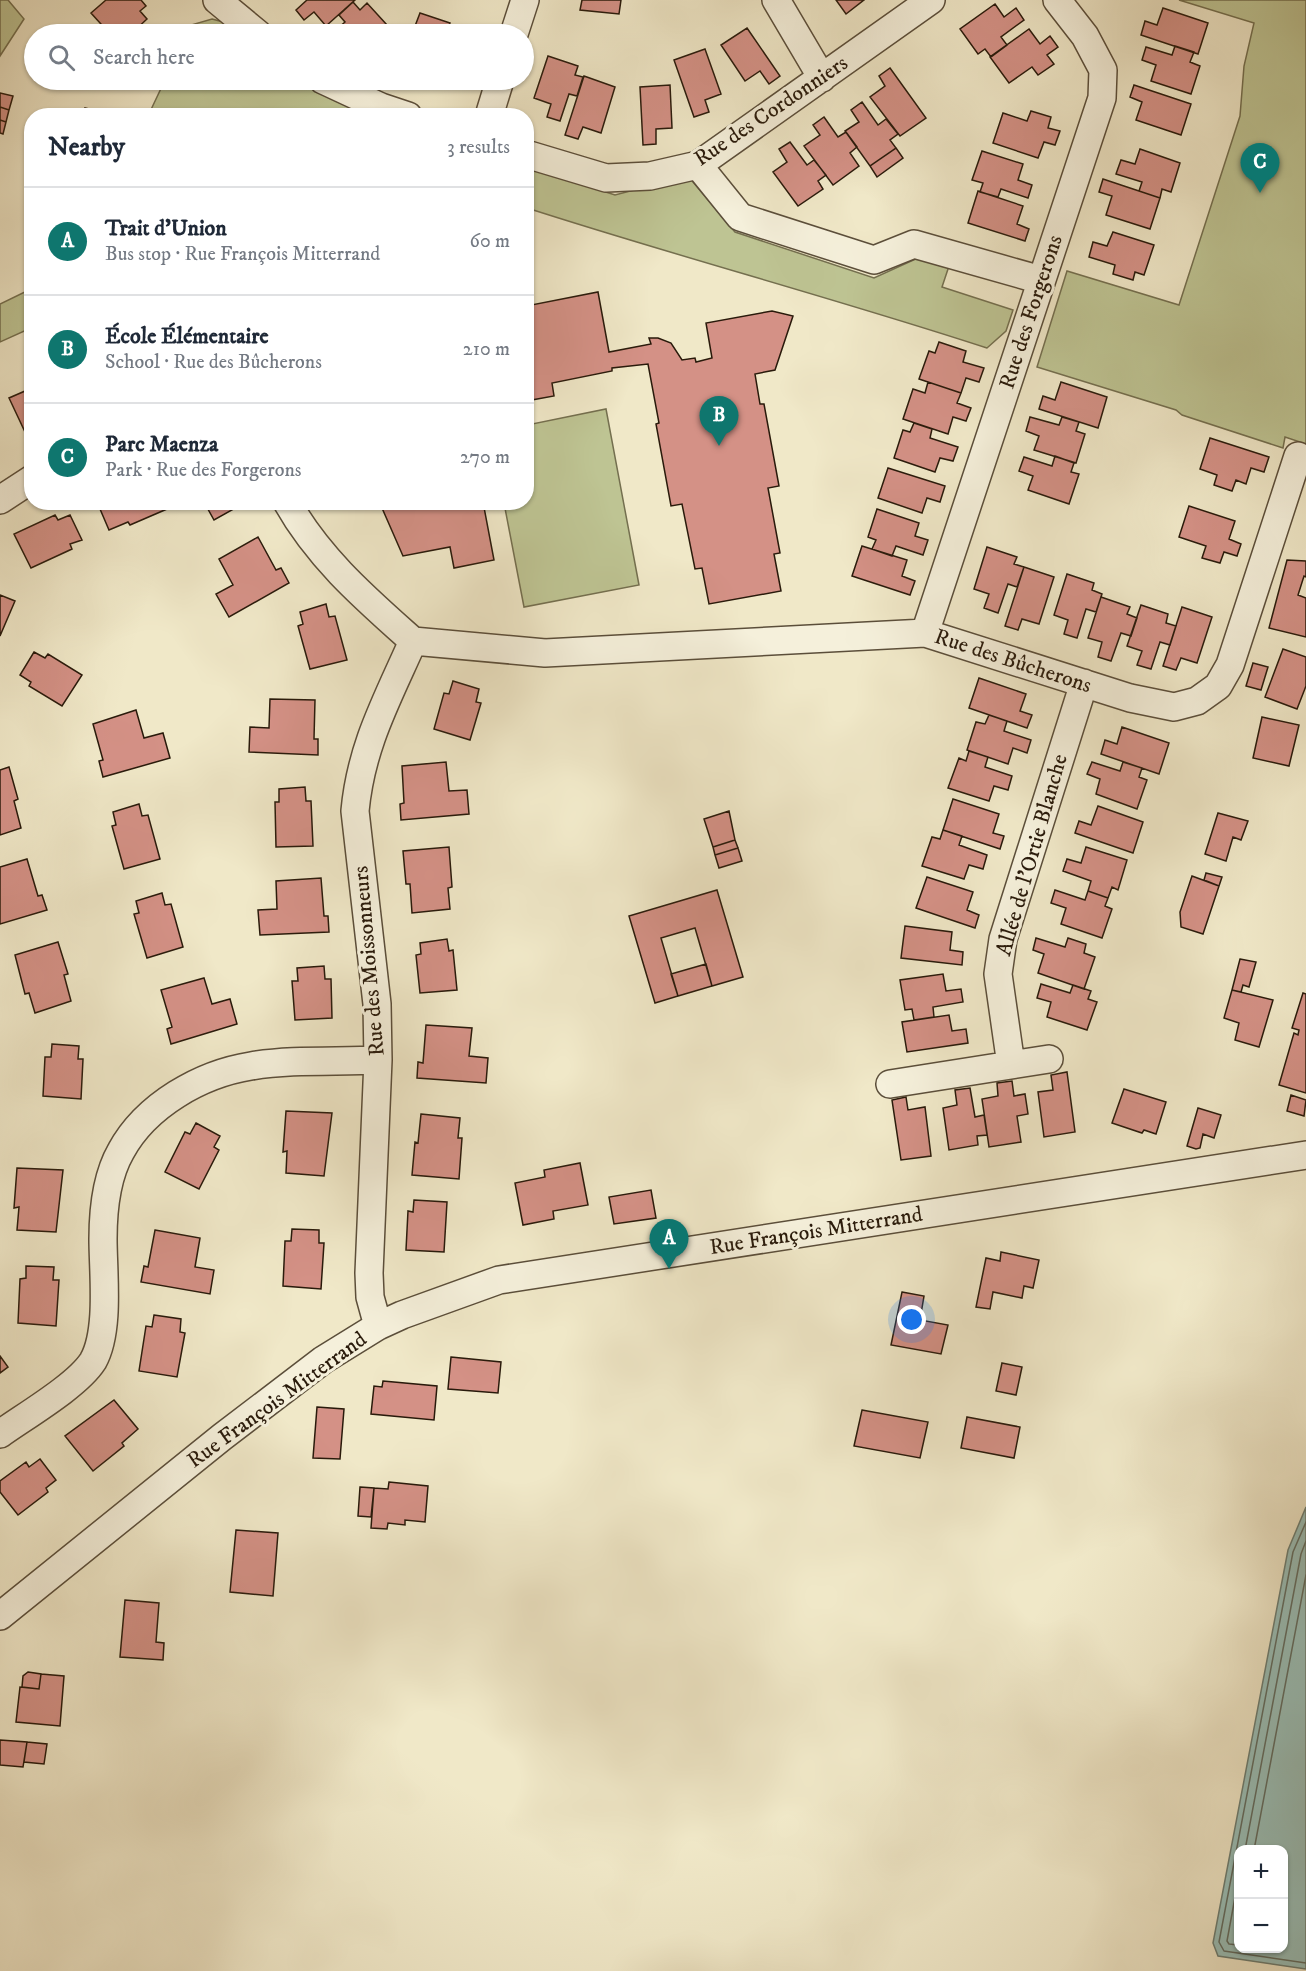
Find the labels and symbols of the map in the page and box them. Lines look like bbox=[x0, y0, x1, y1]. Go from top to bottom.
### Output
street label: Rue des Cordonniers bbox=[689, 50, 853, 172]
pin: C bbox=[1240, 144, 1280, 193]
street label: Rue des Forgerons bbox=[993, 232, 1069, 392]
pin: B bbox=[700, 396, 738, 446]
street label: Rue des Bûcherons bbox=[931, 623, 1095, 699]
street label: Allée de l'Ortie Blanche bbox=[990, 751, 1074, 959]
street label: Rue des Moissonneurs bbox=[347, 865, 391, 1057]
street label: Rue François Mitterrand bbox=[708, 1201, 924, 1261]
pin: A bbox=[650, 1220, 688, 1269]
your location bbox=[897, 1305, 926, 1334]
street label: Rue François Mitterrand bbox=[182, 1326, 372, 1474]

